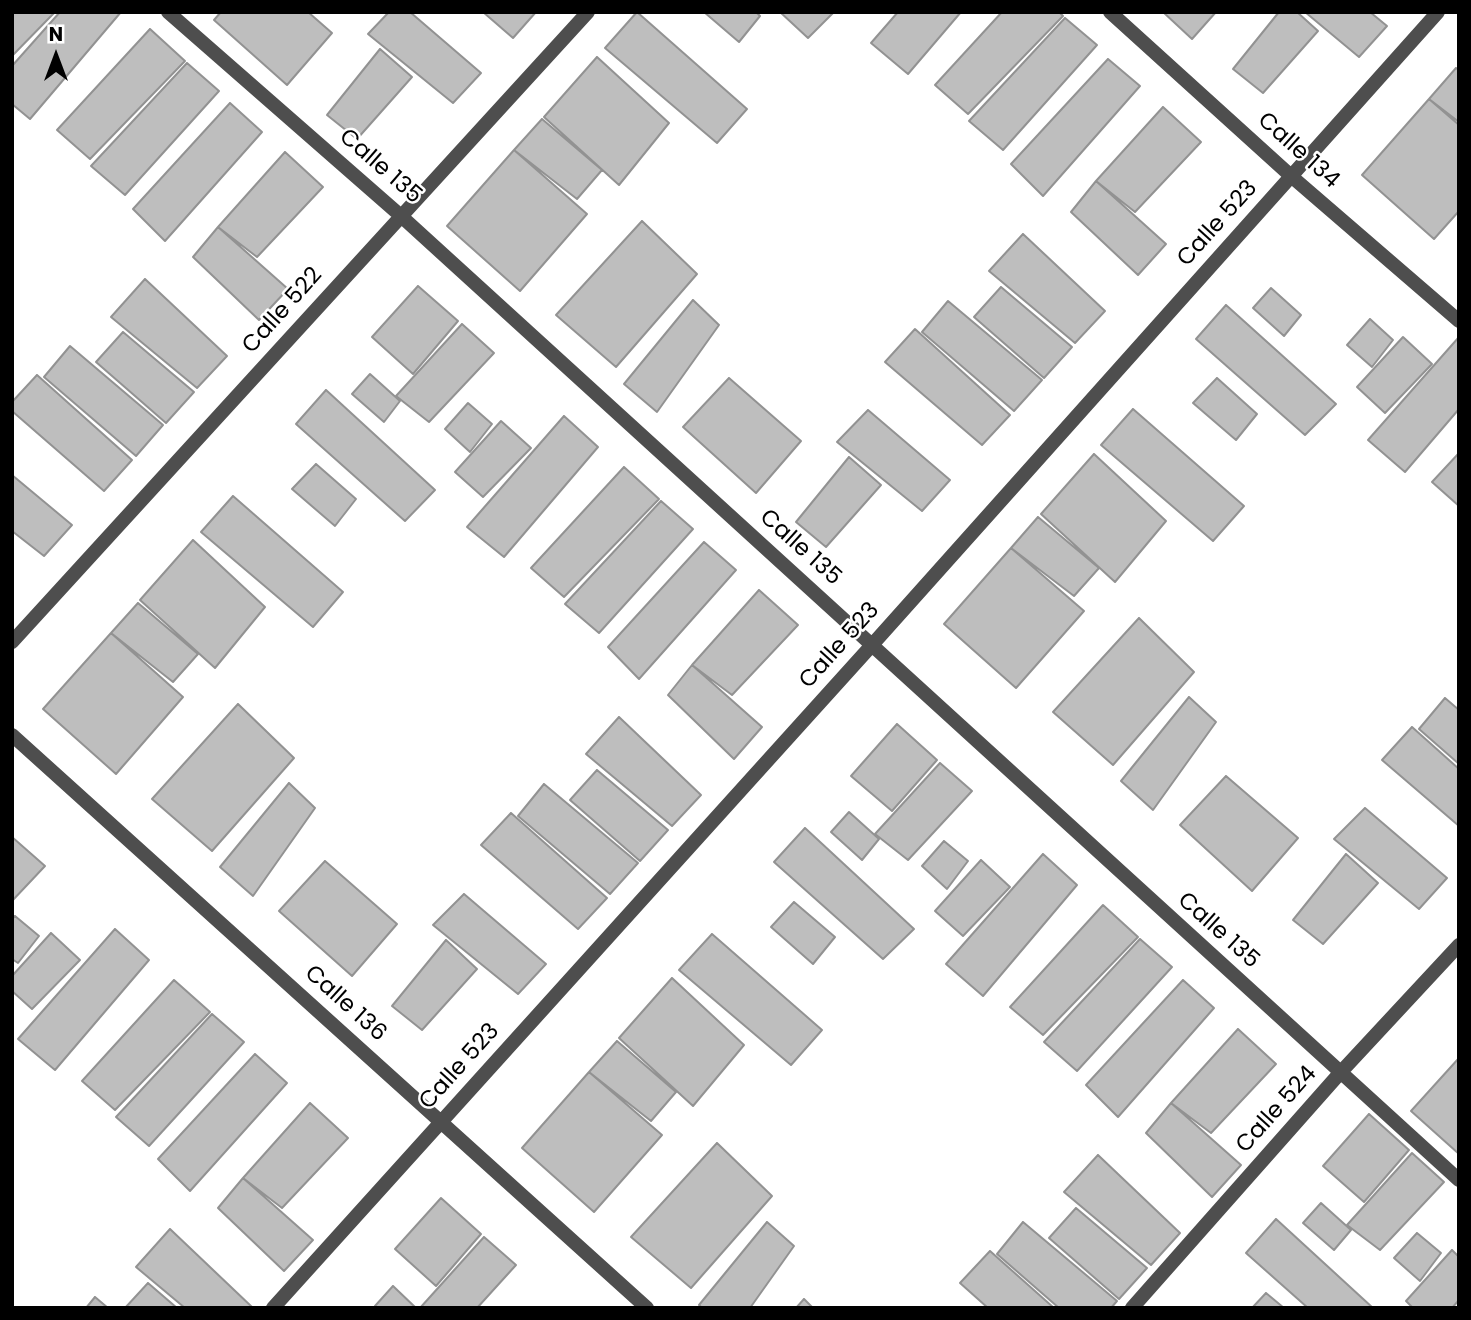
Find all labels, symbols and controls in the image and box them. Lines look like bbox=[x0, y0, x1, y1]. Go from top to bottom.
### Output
north arrow bbox=[21, 21, 91, 91]
text: N bbox=[49, 21, 63, 48]
street label: Calle 134 bbox=[1251, 107, 1345, 195]
street label: Calle 135 bbox=[333, 124, 427, 210]
street label: Calle 523 bbox=[1172, 175, 1264, 273]
street label: Calle 522 bbox=[237, 262, 329, 360]
street label: Calle 135 bbox=[753, 504, 847, 592]
street label: Calle 523 bbox=[794, 597, 886, 695]
street label: Calle 135 bbox=[1171, 887, 1265, 975]
street label: Calle 136 bbox=[298, 960, 392, 1048]
street label: Calle 523 bbox=[414, 1018, 506, 1116]
street label: Calle 524 bbox=[1231, 1061, 1323, 1159]

